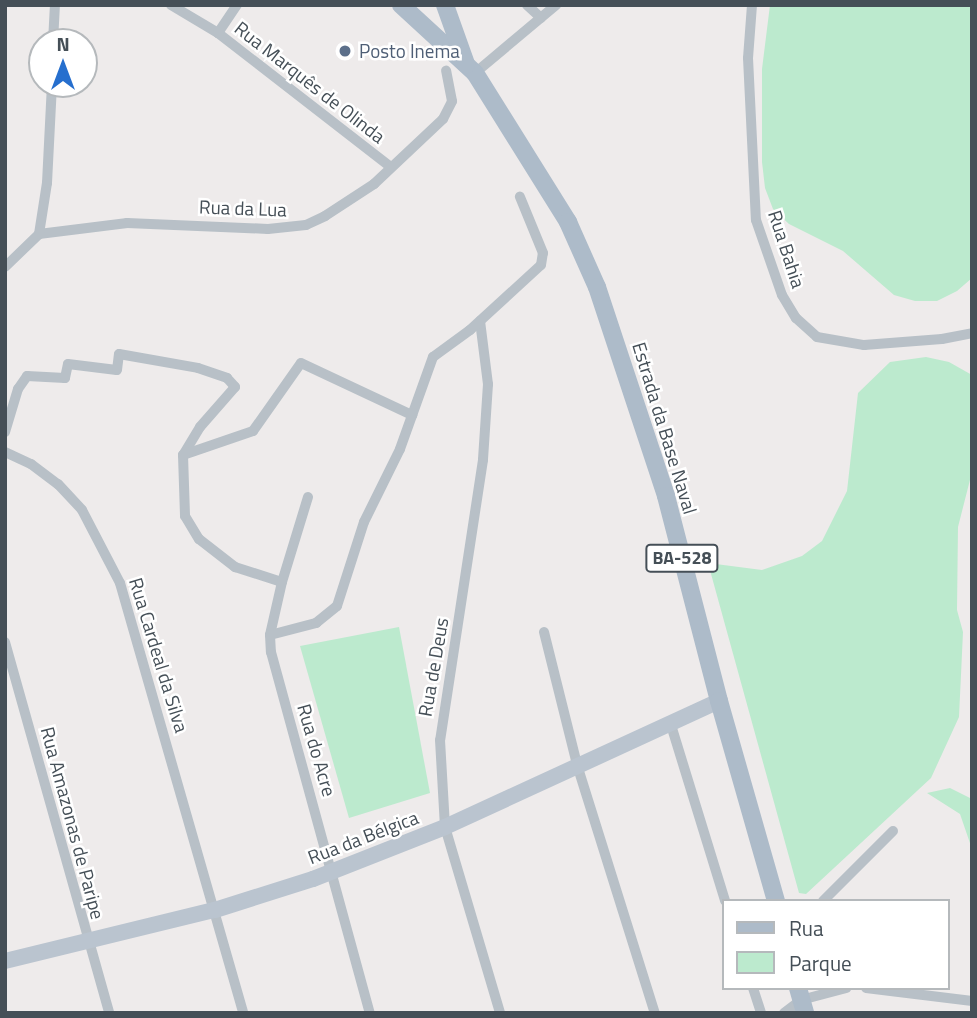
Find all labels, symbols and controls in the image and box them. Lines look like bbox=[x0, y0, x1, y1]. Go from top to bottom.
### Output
street label: Rua Marquês de Olinda bbox=[230, 16, 390, 148]
north arrow bbox=[28, 28, 98, 98]
text: N bbox=[56, 29, 70, 58]
place label: Posto Inema bbox=[359, 40, 460, 62]
marker: Posto Inema bbox=[337, 43, 353, 59]
street label: Rua da Lua bbox=[199, 195, 287, 221]
street label: Rua Bahia bbox=[764, 207, 810, 291]
street label: Estrada da Base Naval bbox=[628, 339, 702, 517]
road number: BA-528 bbox=[645, 544, 719, 572]
street label: Rua Cardeal da Silva bbox=[125, 575, 193, 735]
street label: Rua de Deus bbox=[413, 616, 453, 718]
street label: Rua do Acre bbox=[293, 701, 341, 799]
street label: Rua Amazonas de Paripe bbox=[36, 724, 110, 922]
street label: Rua da Bélgica bbox=[304, 805, 422, 869]
legend bbox=[722, 899, 949, 990]
text: Rua bbox=[789, 912, 824, 944]
text: Parque bbox=[789, 947, 852, 979]

